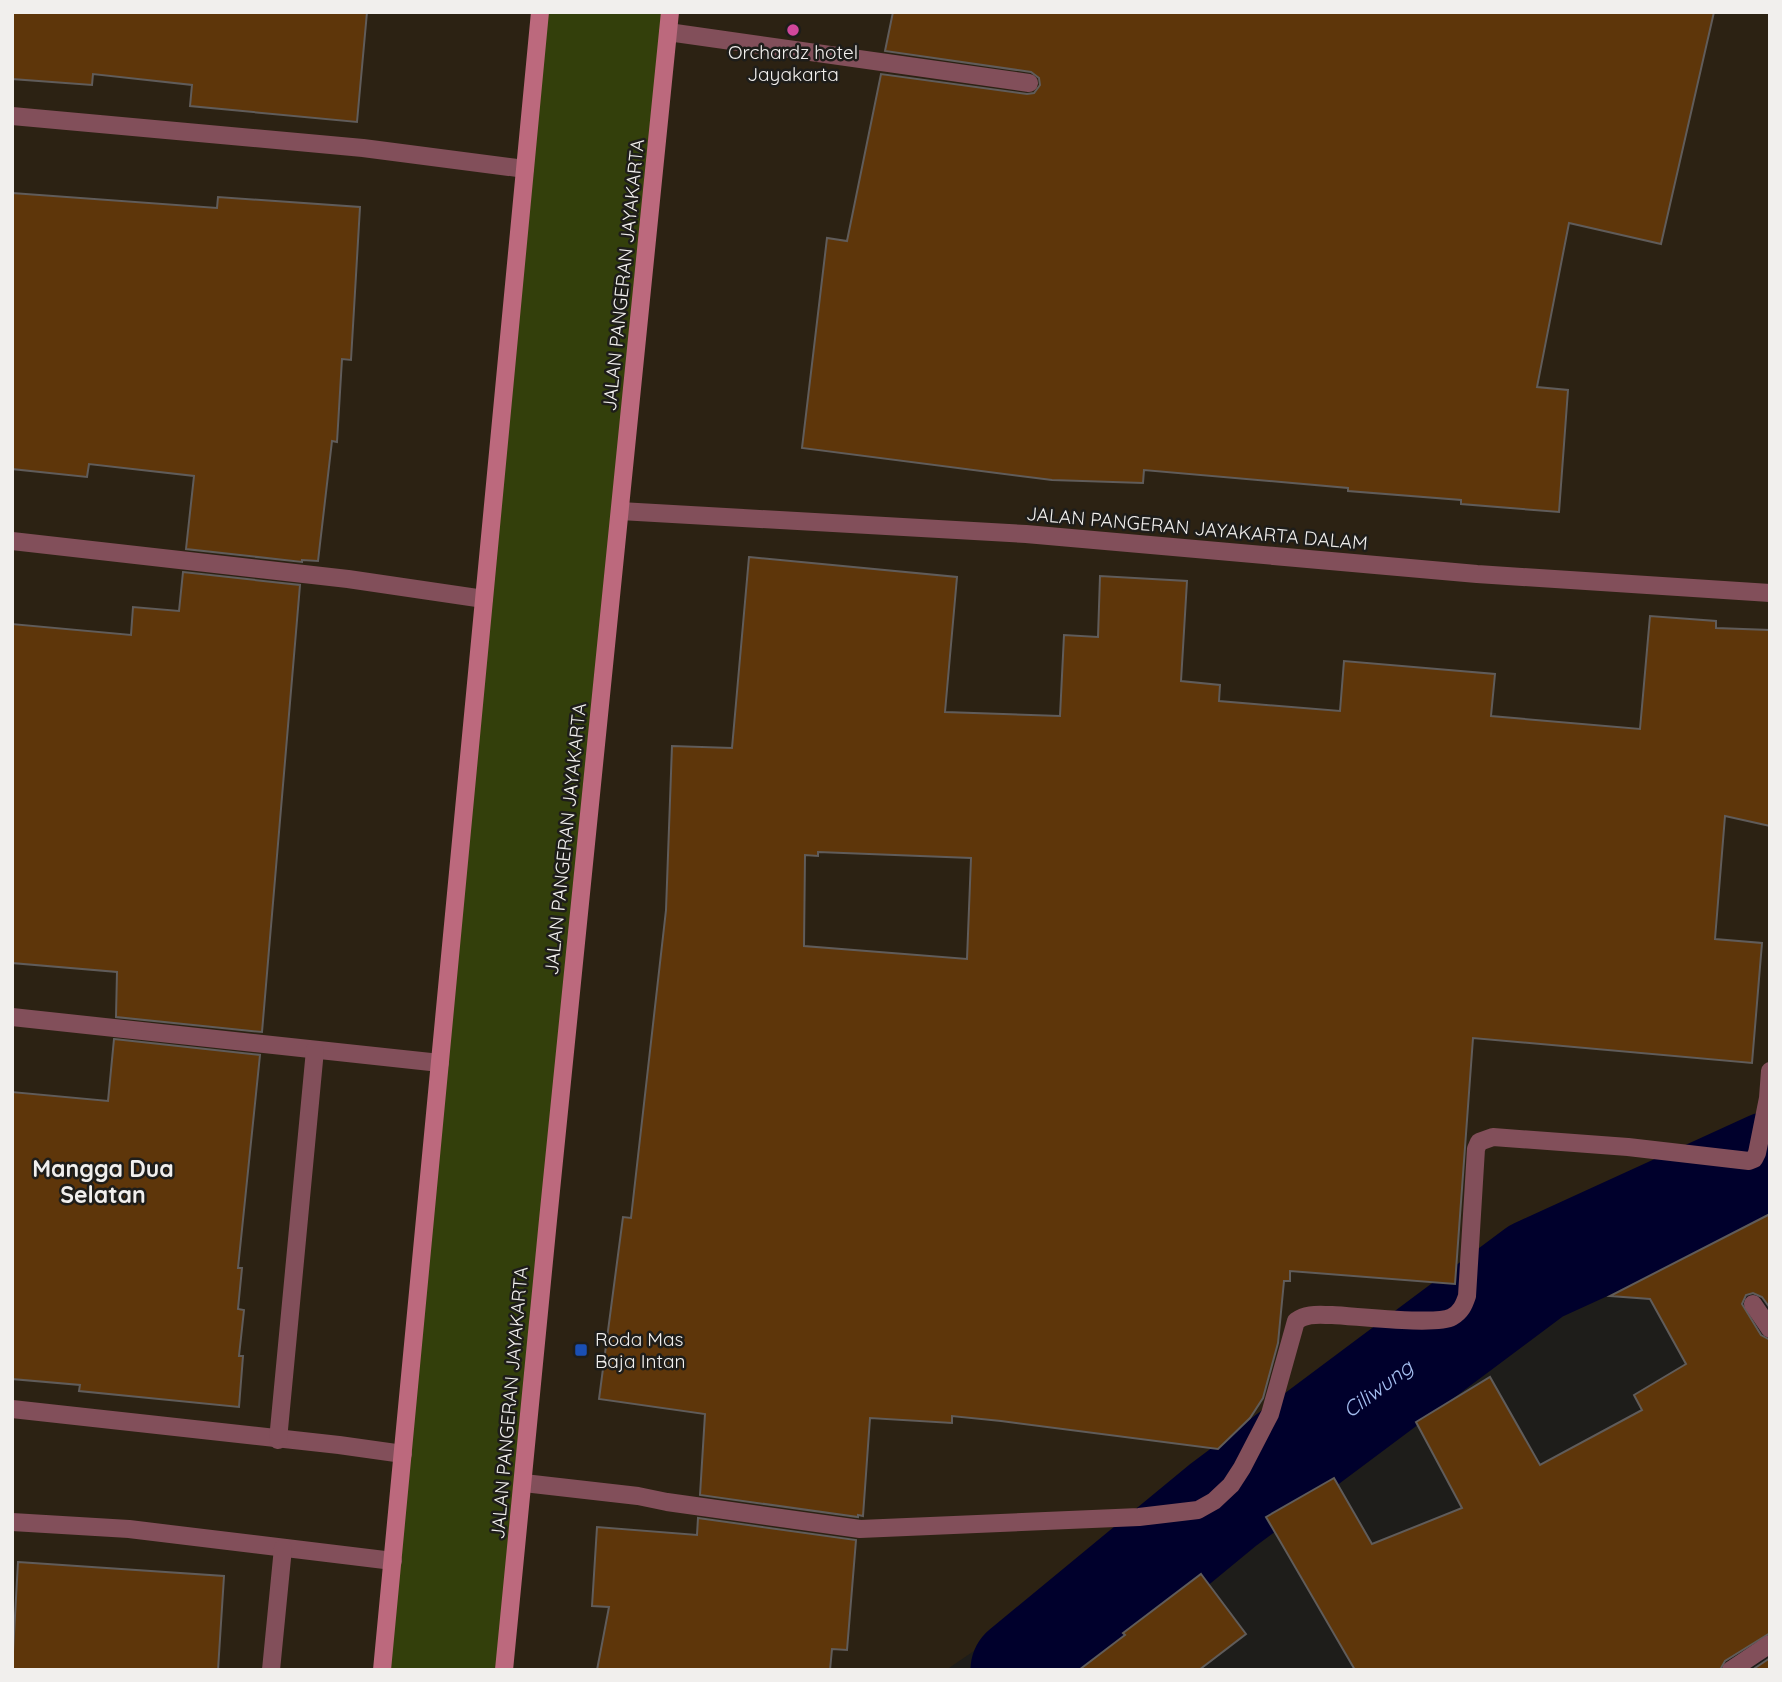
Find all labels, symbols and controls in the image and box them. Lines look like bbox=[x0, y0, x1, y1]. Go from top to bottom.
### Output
marker: Orchardz hotel Jayakarta bbox=[785, 22, 801, 38]
place label: Orchardz hotel Jayakarta bbox=[728, 40, 858, 86]
street label: JALAN PANGERAN JAYAKARTA bbox=[597, 138, 649, 412]
street label: JALAN PANGERAN JAYAKARTA DALAM bbox=[1025, 501, 1369, 555]
street label: JALAN PANGERAN JAYAKARTA bbox=[539, 702, 591, 976]
district label: Mangga Dua Selatan bbox=[32, 1154, 174, 1209]
street label: JALAN PANGERAN JAYAKARTA bbox=[485, 1266, 533, 1540]
place label: Roda Mas Baja Intan bbox=[595, 1327, 685, 1373]
marker: Roda Mas Baja Intan bbox=[573, 1342, 589, 1358]
water label: Ciliwung bbox=[1338, 1353, 1419, 1423]

